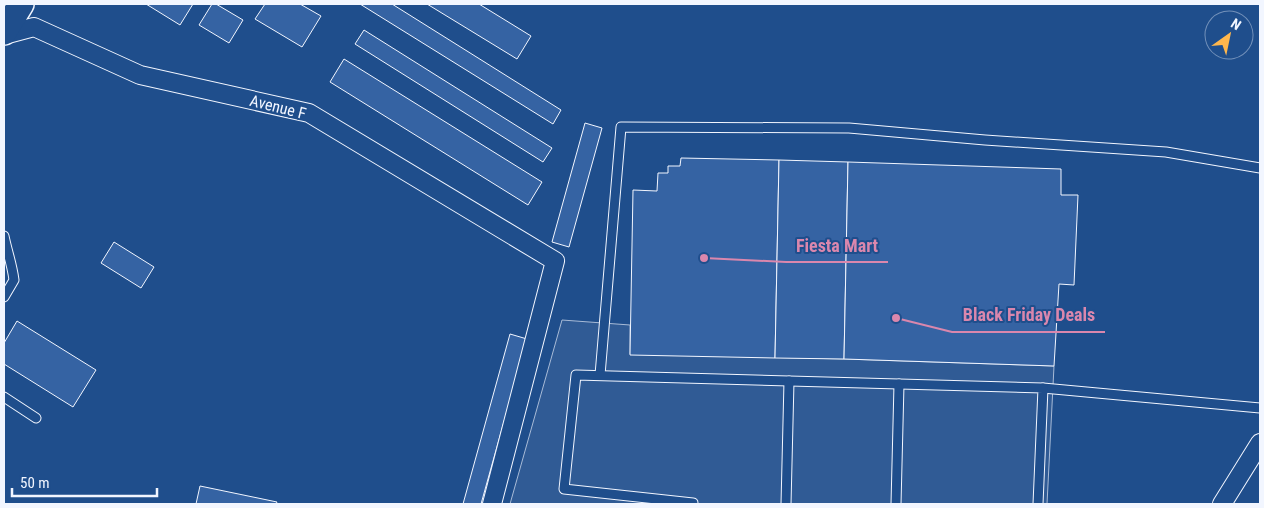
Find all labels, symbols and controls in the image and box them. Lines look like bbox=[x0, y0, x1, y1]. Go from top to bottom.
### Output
north arrow bbox=[1204, 10, 1254, 60]
text: N bbox=[1228, 15, 1244, 33]
street label: Avenue F bbox=[248, 91, 308, 123]
callout: Fiesta Mart bbox=[786, 229, 888, 262]
text: Fiesta Mart bbox=[796, 235, 879, 256]
callout: Black Friday Deals bbox=[952, 299, 1105, 332]
text: Black Friday Deals bbox=[963, 304, 1095, 325]
scale bar bbox=[12, 466, 158, 498]
text: 50 m bbox=[20, 474, 50, 492]

